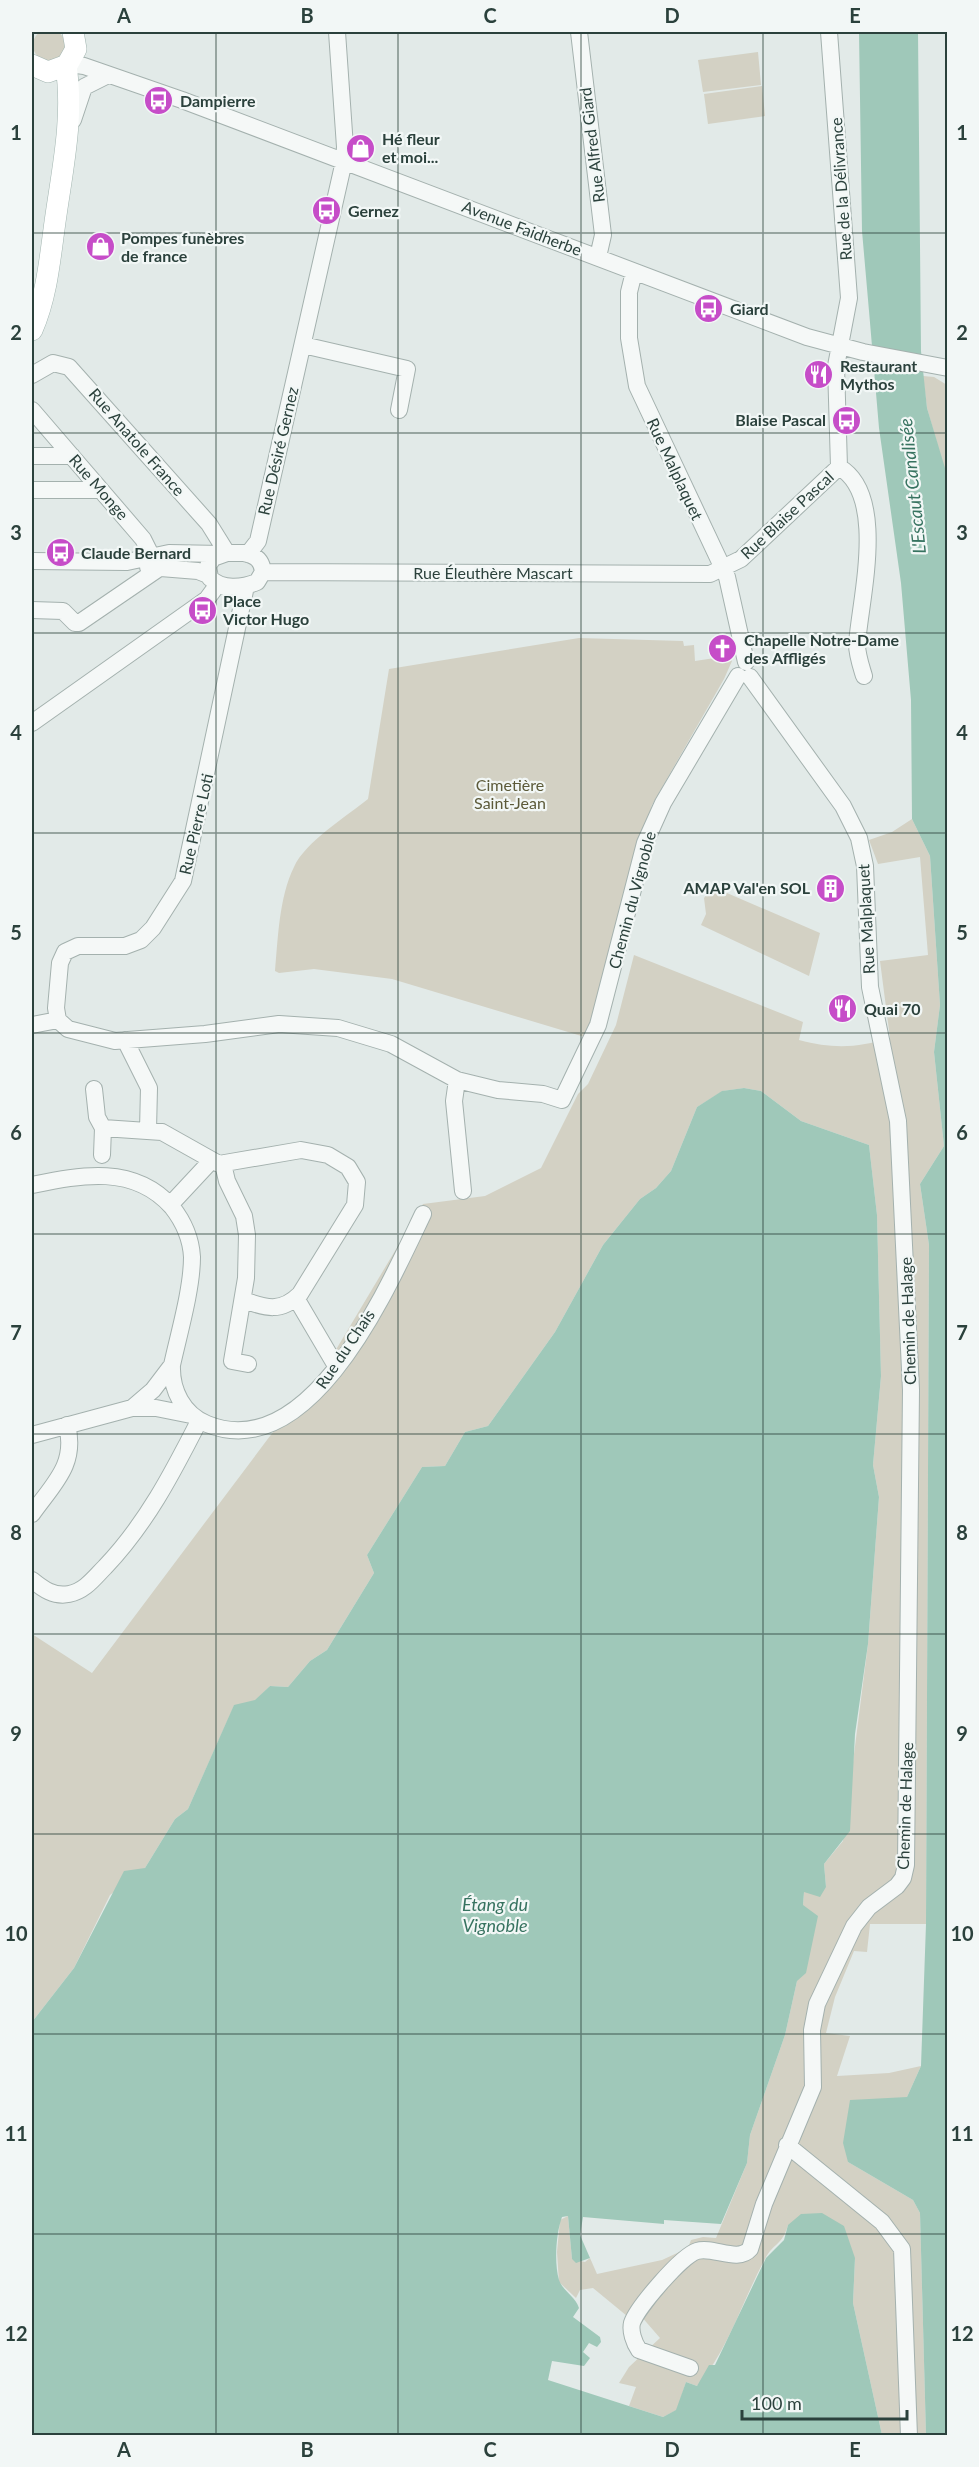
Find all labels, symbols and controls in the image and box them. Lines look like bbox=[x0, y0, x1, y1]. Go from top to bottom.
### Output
text: A bbox=[116, 3, 131, 27]
text: B bbox=[300, 3, 314, 27]
text: C bbox=[483, 3, 497, 27]
text: D bbox=[664, 3, 680, 27]
text: E bbox=[849, 3, 861, 27]
bus stop icon: Dampierre bbox=[143, 85, 175, 117]
street label: Rue Alfred Giard bbox=[575, 86, 608, 204]
place label: Dampierre bbox=[180, 91, 256, 110]
street label: Rue de la Délivrance bbox=[826, 117, 855, 261]
text: 1 bbox=[10, 120, 22, 144]
text: 1 bbox=[956, 120, 968, 144]
place label: Hé fleur et moi... bbox=[382, 129, 440, 166]
shop icon: Hé fleur et moi... bbox=[345, 132, 377, 164]
bus stop icon: Gernez bbox=[311, 195, 343, 227]
street label: Avenue Faidherbe bbox=[460, 196, 585, 259]
place label: Gernez bbox=[348, 201, 399, 220]
place label: Pompes funèbres de france bbox=[121, 228, 244, 265]
shop icon: Pompes funèbres de france bbox=[84, 231, 116, 263]
bus stop icon: Giard bbox=[693, 293, 725, 325]
place label: Giard bbox=[730, 299, 769, 318]
text: 2 bbox=[10, 320, 22, 344]
text: 2 bbox=[956, 320, 968, 344]
place label: Restaurant Mythos bbox=[840, 356, 917, 393]
restaurant icon: Restaurant Mythos bbox=[803, 359, 835, 391]
street label: Rue Anatole France bbox=[86, 384, 189, 499]
street label: Rue Désiré Gernez bbox=[254, 385, 301, 517]
bus stop icon: Blaise Pascal bbox=[831, 404, 863, 436]
place label: Blaise Pascal bbox=[735, 410, 826, 429]
street label: Rue Malplaquet bbox=[644, 415, 707, 523]
water label: L'Escaut Canalisée bbox=[894, 417, 930, 555]
street label: Rue Monge bbox=[66, 450, 133, 523]
street label: Rue Blaise Pascal bbox=[736, 467, 837, 562]
text: 3 bbox=[10, 520, 22, 544]
text: 3 bbox=[956, 520, 968, 544]
bus stop icon: Claude Bernard bbox=[44, 537, 76, 569]
place label: Claude Bernard bbox=[81, 543, 191, 562]
street label: Rue Éleuthère Mascart bbox=[413, 563, 573, 582]
place label: Place Victor Hugo bbox=[222, 591, 309, 628]
bus stop icon: Place Victor Hugo bbox=[186, 594, 218, 626]
place label: Chapelle Notre-Dame des Affligés bbox=[744, 630, 900, 667]
church icon: Chapelle Notre-Dame des Affligés bbox=[707, 633, 739, 665]
text: 4 bbox=[10, 720, 22, 744]
text: 4 bbox=[956, 720, 968, 744]
street label: Rue Pierre Loti bbox=[175, 771, 216, 876]
park label: Cimetière Saint-Jean bbox=[474, 775, 546, 812]
street label: Chemin du Vignoble bbox=[604, 829, 659, 971]
street label: Rue Malplaquet bbox=[853, 863, 878, 975]
building icon: AMAP Val'en SOL bbox=[815, 872, 847, 904]
place label: AMAP Val'en SOL bbox=[682, 878, 811, 897]
text: 5 bbox=[10, 920, 22, 944]
text: 5 bbox=[956, 920, 968, 944]
restaurant icon: Quai 70 bbox=[827, 993, 859, 1025]
place label: Quai 70 bbox=[864, 999, 920, 1018]
text: 6 bbox=[10, 1120, 22, 1144]
text: 6 bbox=[956, 1120, 968, 1144]
street label: Chemin de Halage bbox=[896, 1257, 919, 1385]
street label: Rue du Chais bbox=[311, 1305, 378, 1392]
text: 7 bbox=[10, 1320, 22, 1344]
text: 7 bbox=[956, 1320, 968, 1344]
text: 8 bbox=[10, 1520, 22, 1544]
text: 8 bbox=[956, 1520, 968, 1544]
text: 9 bbox=[10, 1721, 22, 1745]
text: 9 bbox=[956, 1721, 968, 1745]
street label: Chemin de Halage bbox=[893, 1742, 916, 1870]
water label: Étang du Vignoble bbox=[462, 1893, 528, 1936]
text: 10 bbox=[4, 1921, 28, 1945]
text: 10 bbox=[950, 1921, 974, 1945]
text: 11 bbox=[4, 2121, 28, 2145]
text: 11 bbox=[950, 2121, 974, 2145]
text: 12 bbox=[4, 2321, 28, 2345]
text: 12 bbox=[950, 2321, 974, 2345]
scale bar bbox=[742, 2383, 907, 2421]
text: 100 m bbox=[751, 2392, 802, 2414]
text: A bbox=[116, 2437, 131, 2461]
text: B bbox=[300, 2437, 314, 2461]
text: C bbox=[483, 2437, 497, 2461]
text: D bbox=[664, 2437, 680, 2461]
text: E bbox=[849, 2437, 861, 2461]

